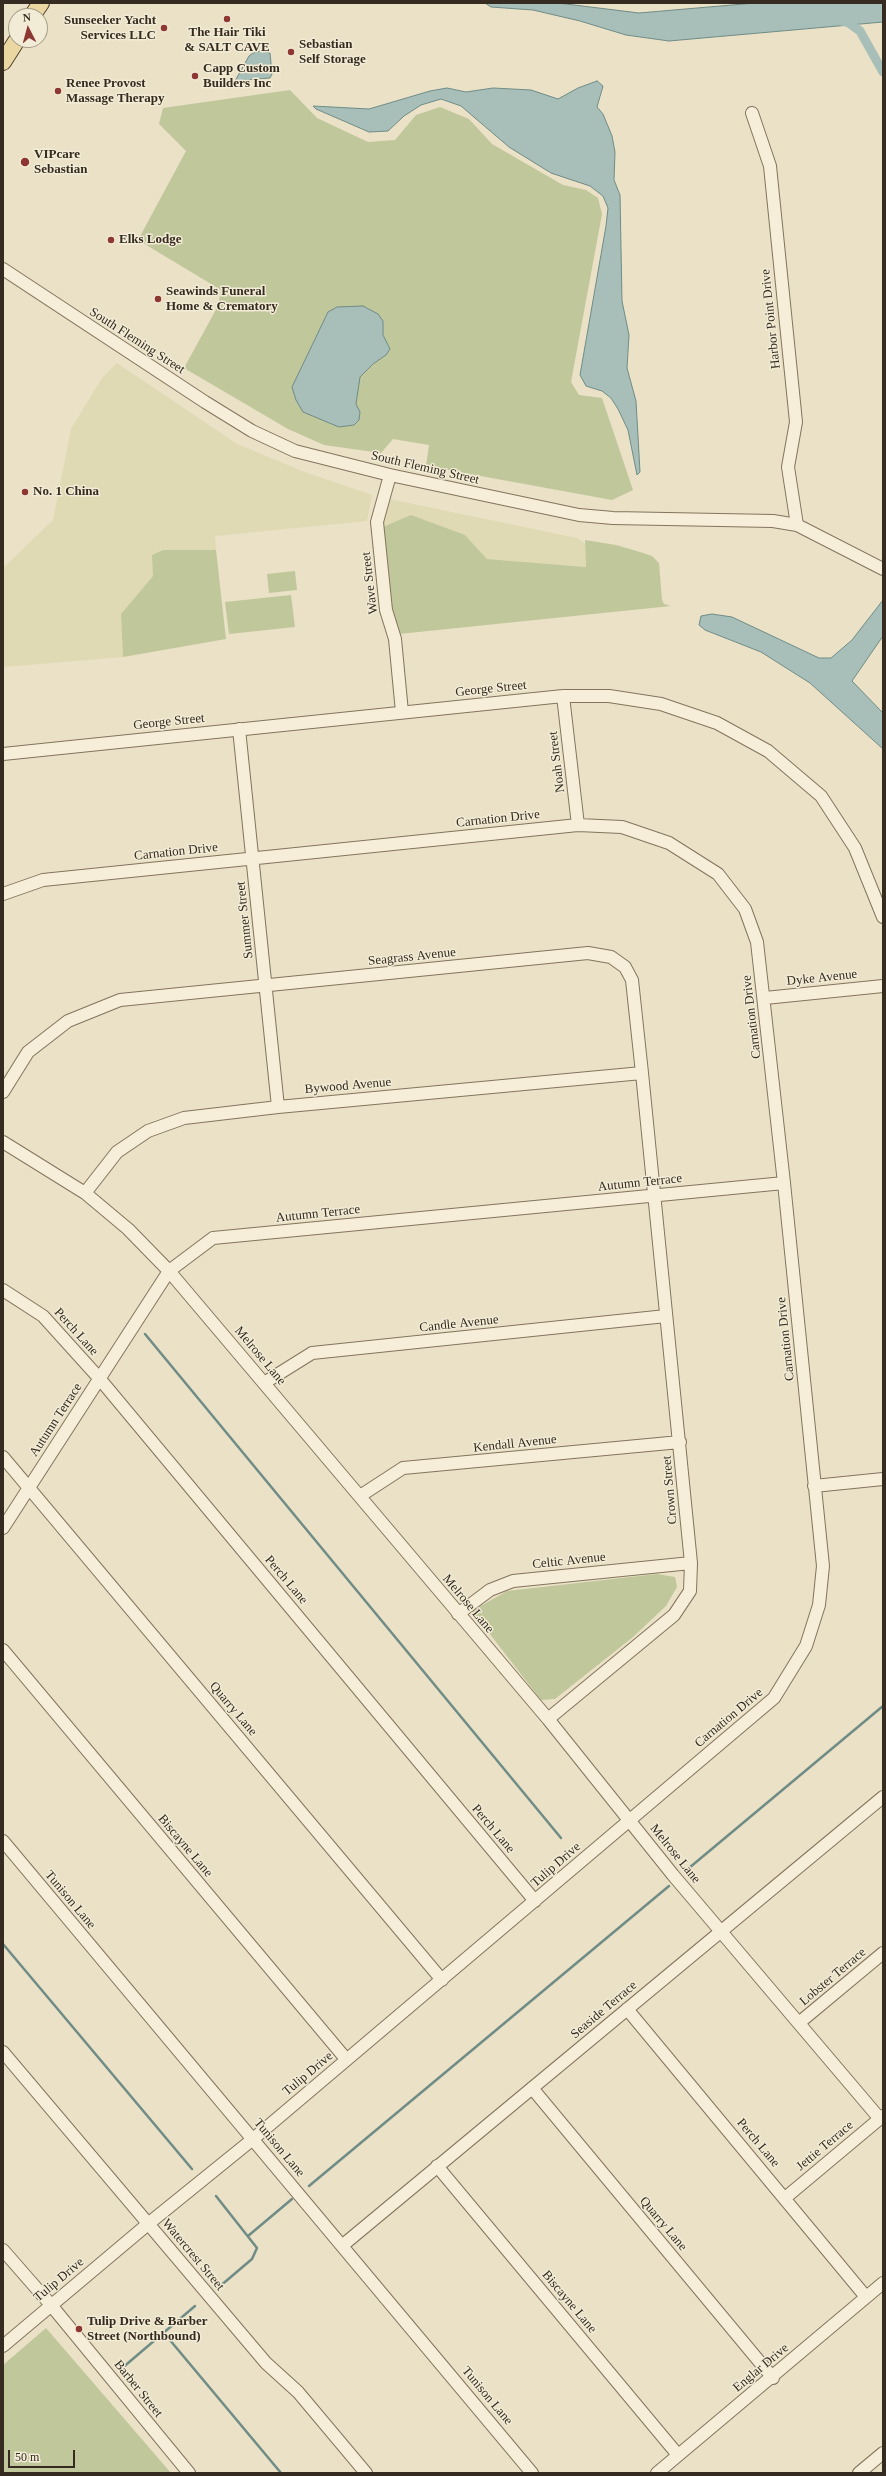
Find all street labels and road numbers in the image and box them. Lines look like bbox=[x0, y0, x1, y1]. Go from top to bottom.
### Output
street label: Harbor Point Drive bbox=[758, 268, 784, 370]
street label: South Fleming Street bbox=[86, 304, 188, 378]
street label: South Fleming Street bbox=[369, 448, 481, 488]
street label: Wave Street bbox=[358, 551, 382, 615]
street label: George Street bbox=[455, 678, 527, 700]
street label: George Street bbox=[133, 711, 205, 733]
street label: Noah Street bbox=[545, 730, 569, 794]
street label: Carnation Drive bbox=[455, 807, 541, 831]
street label: Carnation Drive bbox=[133, 840, 219, 864]
street label: Summer Street bbox=[233, 881, 257, 959]
street label: Seagrass Avenue bbox=[367, 945, 457, 969]
street label: Dyke Avenue bbox=[786, 967, 858, 989]
street label: Carnation Drive bbox=[739, 974, 765, 1060]
street label: Bywood Avenue bbox=[304, 1074, 392, 1098]
street label: Autumn Terrace bbox=[597, 1171, 683, 1195]
street label: Autumn Terrace bbox=[275, 1202, 361, 1226]
street label: Carnation Drive bbox=[774, 1296, 798, 1382]
street label: Perch Lane bbox=[51, 1305, 101, 1359]
street label: Candle Avenue bbox=[419, 1312, 499, 1336]
street label: Melrose Lane bbox=[231, 1323, 289, 1389]
street label: Autumn Terrace bbox=[26, 1380, 86, 1460]
street label: Kendall Avenue bbox=[472, 1432, 558, 1456]
street label: Crown Street bbox=[659, 1455, 681, 1525]
street label: Celtic Avenue bbox=[532, 1549, 606, 1573]
street label: Perch Lane bbox=[261, 1552, 311, 1608]
street label: Melrose Lane bbox=[439, 1571, 497, 1637]
street label: Quarry Lane bbox=[206, 1679, 260, 1739]
street label: Carnation Drive bbox=[692, 1685, 766, 1751]
street label: Perch Lane bbox=[468, 1801, 518, 1857]
street label: Biscayne Lane bbox=[154, 1812, 216, 1880]
street label: Melrose Lane bbox=[646, 1821, 704, 1887]
street label: Tulip Drive bbox=[528, 1839, 584, 1891]
street label: Tunison Lane bbox=[41, 1868, 99, 1932]
street label: Lobster Terrace bbox=[797, 1945, 869, 2009]
street label: Seaside Terrace bbox=[568, 1978, 640, 2042]
street label: Tulip Drive bbox=[280, 2049, 336, 2099]
street label: Perch Lane bbox=[733, 2115, 783, 2171]
street label: Tunison Lane bbox=[250, 2116, 308, 2180]
street label: Jettie Terrace bbox=[793, 2118, 857, 2174]
street label: Quarry Lane bbox=[636, 2194, 690, 2254]
street label: Watercrest Street bbox=[158, 2216, 228, 2294]
street label: Tulip Drive bbox=[31, 2255, 87, 2305]
street label: Biscayne Lane bbox=[538, 2268, 600, 2336]
street label: Englar Drive bbox=[730, 2340, 792, 2396]
street label: Barber Street bbox=[110, 2357, 166, 2421]
street label: Tunison Lane bbox=[458, 2364, 516, 2428]

